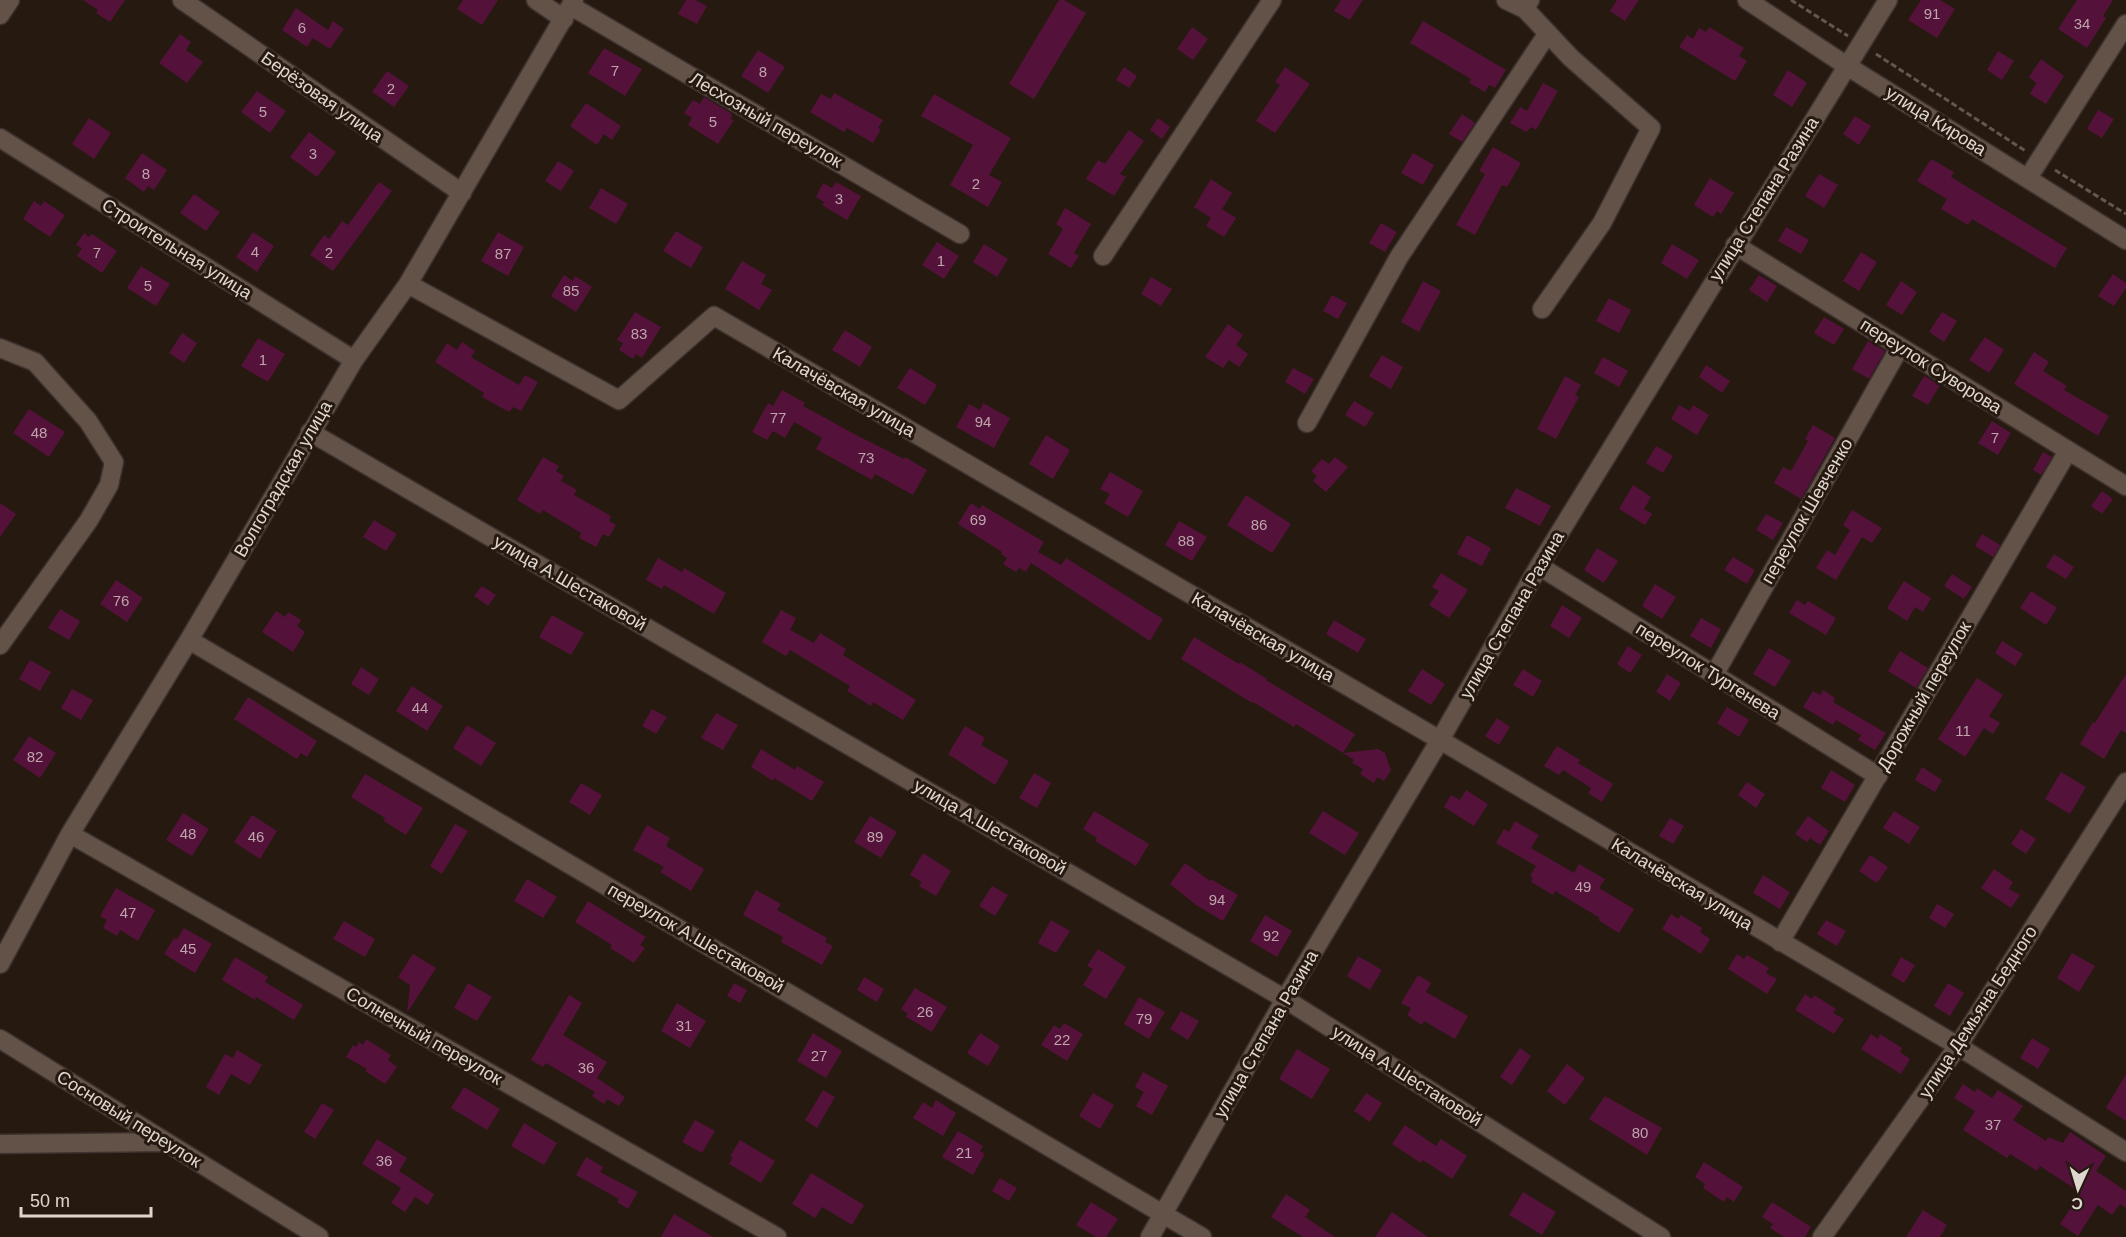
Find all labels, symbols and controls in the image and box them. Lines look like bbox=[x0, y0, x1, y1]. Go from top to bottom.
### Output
house number: 91 bbox=[1924, 5, 1940, 22]
house number: 34 bbox=[2074, 15, 2090, 32]
house number: 6 bbox=[298, 19, 306, 36]
street label: Берёзовая улица bbox=[257, 48, 387, 147]
house number: 7 bbox=[611, 62, 619, 79]
house number: 8 bbox=[759, 63, 767, 80]
street label: Лесхозный переулок bbox=[686, 68, 846, 172]
house number: 2 bbox=[387, 80, 395, 97]
street label: улица Кирова bbox=[1882, 82, 1991, 160]
house number: 5 bbox=[259, 103, 267, 120]
street label: улица Степана Разина bbox=[1705, 112, 1823, 285]
house number: 5 bbox=[709, 113, 717, 130]
house number: 3 bbox=[309, 145, 317, 162]
house number: 8 bbox=[142, 165, 150, 182]
house number: 2 bbox=[972, 175, 980, 192]
house number: 3 bbox=[835, 190, 843, 207]
street label: Строительная улица bbox=[98, 195, 256, 304]
house number: 4 bbox=[251, 243, 259, 260]
house number: 7 bbox=[93, 244, 101, 261]
house number: 2 bbox=[325, 244, 333, 261]
house number: 87 bbox=[495, 245, 511, 262]
house number: 1 bbox=[937, 252, 945, 269]
house number: 5 bbox=[144, 277, 152, 294]
house number: 85 bbox=[563, 282, 579, 299]
street label: переулок Суворова bbox=[1857, 314, 2006, 418]
house number: 83 bbox=[631, 325, 647, 342]
street label: Калачёвская улица bbox=[769, 343, 920, 441]
house number: 1 bbox=[259, 351, 267, 368]
street label: Волгоградская улица bbox=[230, 397, 336, 561]
house number: 77 bbox=[770, 409, 786, 426]
house number: 94 bbox=[975, 413, 991, 430]
house number: 48 bbox=[31, 424, 47, 441]
house number: 7 bbox=[1991, 429, 1999, 446]
street label: переулок Шевченко bbox=[1757, 435, 1857, 587]
house number: 73 bbox=[858, 449, 874, 466]
house number: 69 bbox=[970, 511, 986, 528]
house number: 86 bbox=[1251, 516, 1267, 533]
street label: улица Степана Разина bbox=[1456, 527, 1569, 702]
street label: улица А.Шестаковой bbox=[490, 531, 650, 635]
house number: 88 bbox=[1178, 532, 1194, 549]
street label: Калачёвская улица bbox=[1188, 588, 1339, 686]
house number: 76 bbox=[113, 592, 129, 609]
street label: Дорожный переулок bbox=[1873, 618, 1975, 774]
street label: переулок Тургенева bbox=[1632, 619, 1785, 724]
house number: 44 bbox=[412, 699, 428, 716]
house number: 11 bbox=[1955, 722, 1971, 739]
house number: 82 bbox=[27, 748, 43, 765]
street label: улица А.Шестаковой bbox=[910, 775, 1070, 879]
house number: 48 bbox=[180, 825, 196, 842]
house number: 46 bbox=[248, 828, 264, 845]
house number: 89 bbox=[867, 828, 883, 845]
street label: Калачёвская улица bbox=[1608, 834, 1757, 935]
house number: 49 bbox=[1575, 878, 1591, 895]
street label: переулок А.Шестаковой bbox=[604, 879, 788, 997]
house number: 94 bbox=[1209, 891, 1225, 908]
house number: 47 bbox=[120, 904, 136, 921]
street label: улица Демьяна Бедного bbox=[1915, 922, 2041, 1102]
house number: 92 bbox=[1263, 927, 1279, 944]
house number: 45 bbox=[180, 940, 196, 957]
street label: улица Степана Разина bbox=[1210, 946, 1323, 1121]
street label: Солнечный переулок bbox=[343, 983, 506, 1089]
house number: 26 bbox=[917, 1003, 933, 1020]
house number: 79 bbox=[1136, 1010, 1152, 1027]
house number: 31 bbox=[676, 1017, 692, 1034]
street label: улица А.Шестаковой bbox=[1329, 1022, 1485, 1130]
house number: 22 bbox=[1054, 1031, 1070, 1048]
house number: 27 bbox=[811, 1047, 827, 1064]
house number: 36 bbox=[578, 1059, 594, 1076]
street label: Сосновый переулок bbox=[53, 1066, 205, 1172]
house number: 37 bbox=[1985, 1116, 2001, 1133]
house number: 80 bbox=[1632, 1124, 1648, 1141]
house number: 21 bbox=[956, 1144, 972, 1161]
house number: 36 bbox=[376, 1152, 392, 1169]
north arrow bbox=[2048, 1159, 2108, 1219]
scale bar bbox=[21, 1180, 152, 1218]
text: 50 m bbox=[30, 1191, 70, 1211]
text: С bbox=[2070, 1195, 2083, 1212]

